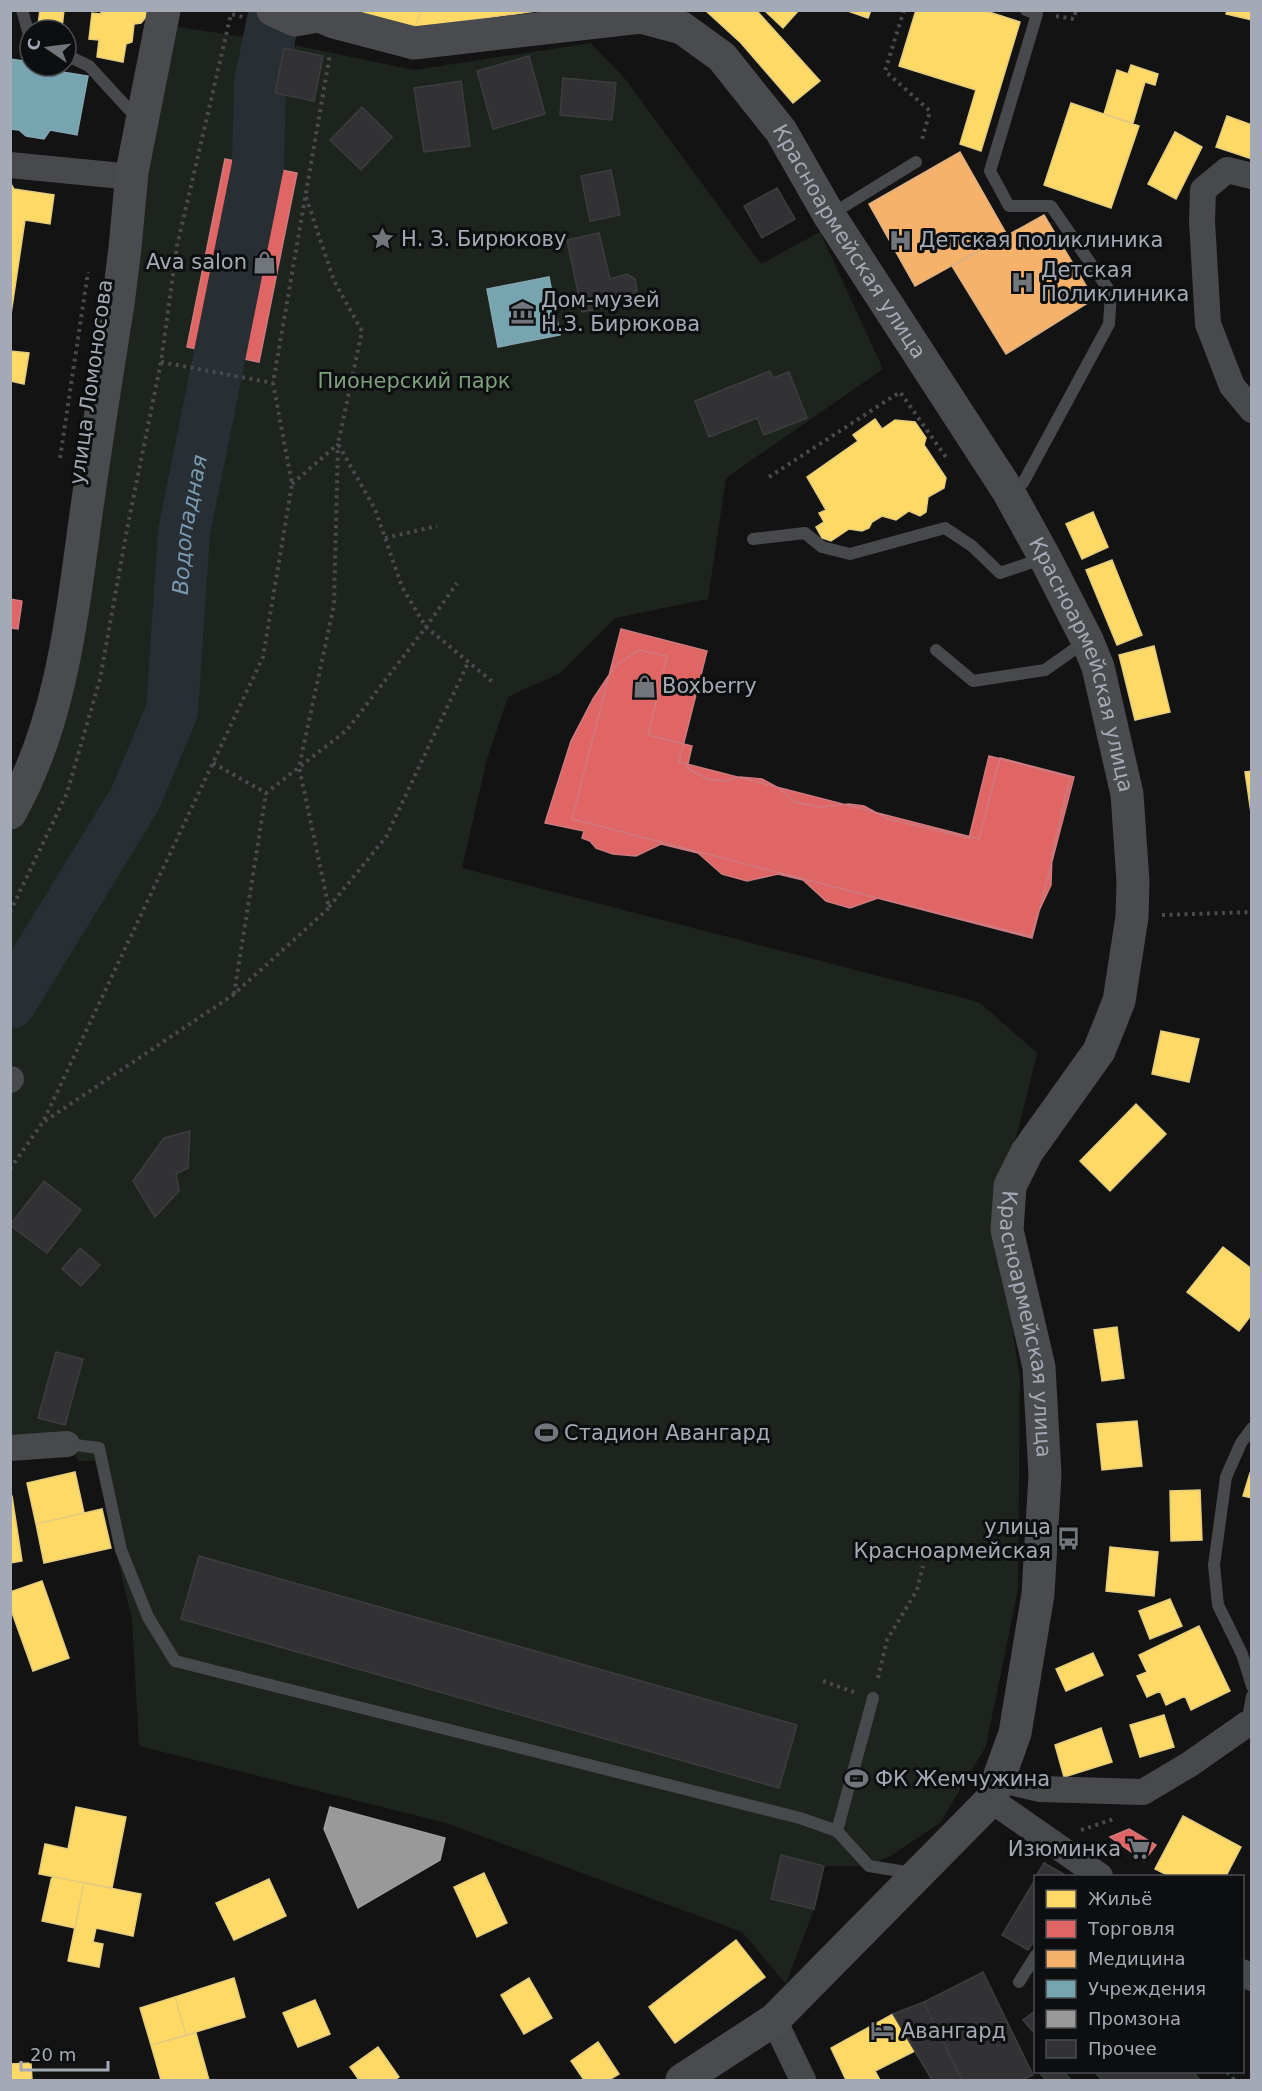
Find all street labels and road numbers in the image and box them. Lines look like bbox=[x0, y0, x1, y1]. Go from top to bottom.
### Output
street label: Красноармейская улица bbox=[768, 120, 931, 363]
street label: улица Ломоносова bbox=[65, 278, 117, 486]
street label: Красноармейская улица bbox=[1024, 533, 1138, 794]
street label: Красноармейская улица bbox=[995, 1190, 1056, 1458]

